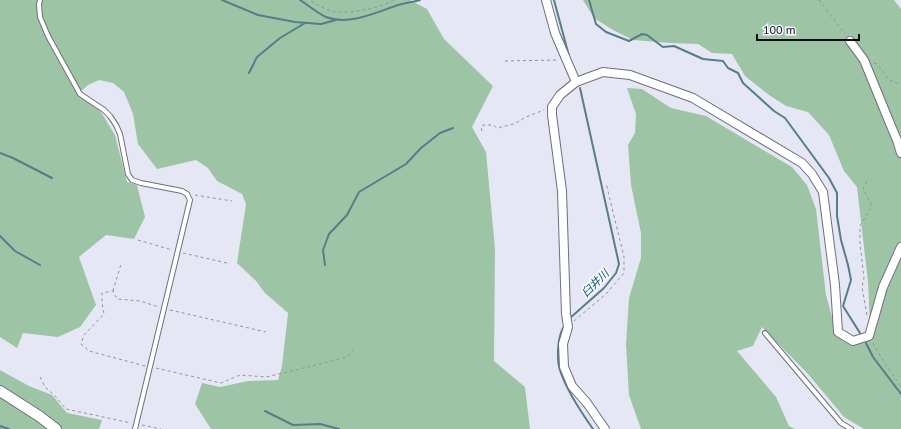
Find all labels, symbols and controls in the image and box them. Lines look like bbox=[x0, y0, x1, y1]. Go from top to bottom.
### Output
scale bar bbox=[757, 16, 859, 42]
text: 100 m bbox=[763, 22, 796, 37]
water label: 臼井川 bbox=[578, 266, 612, 300]

